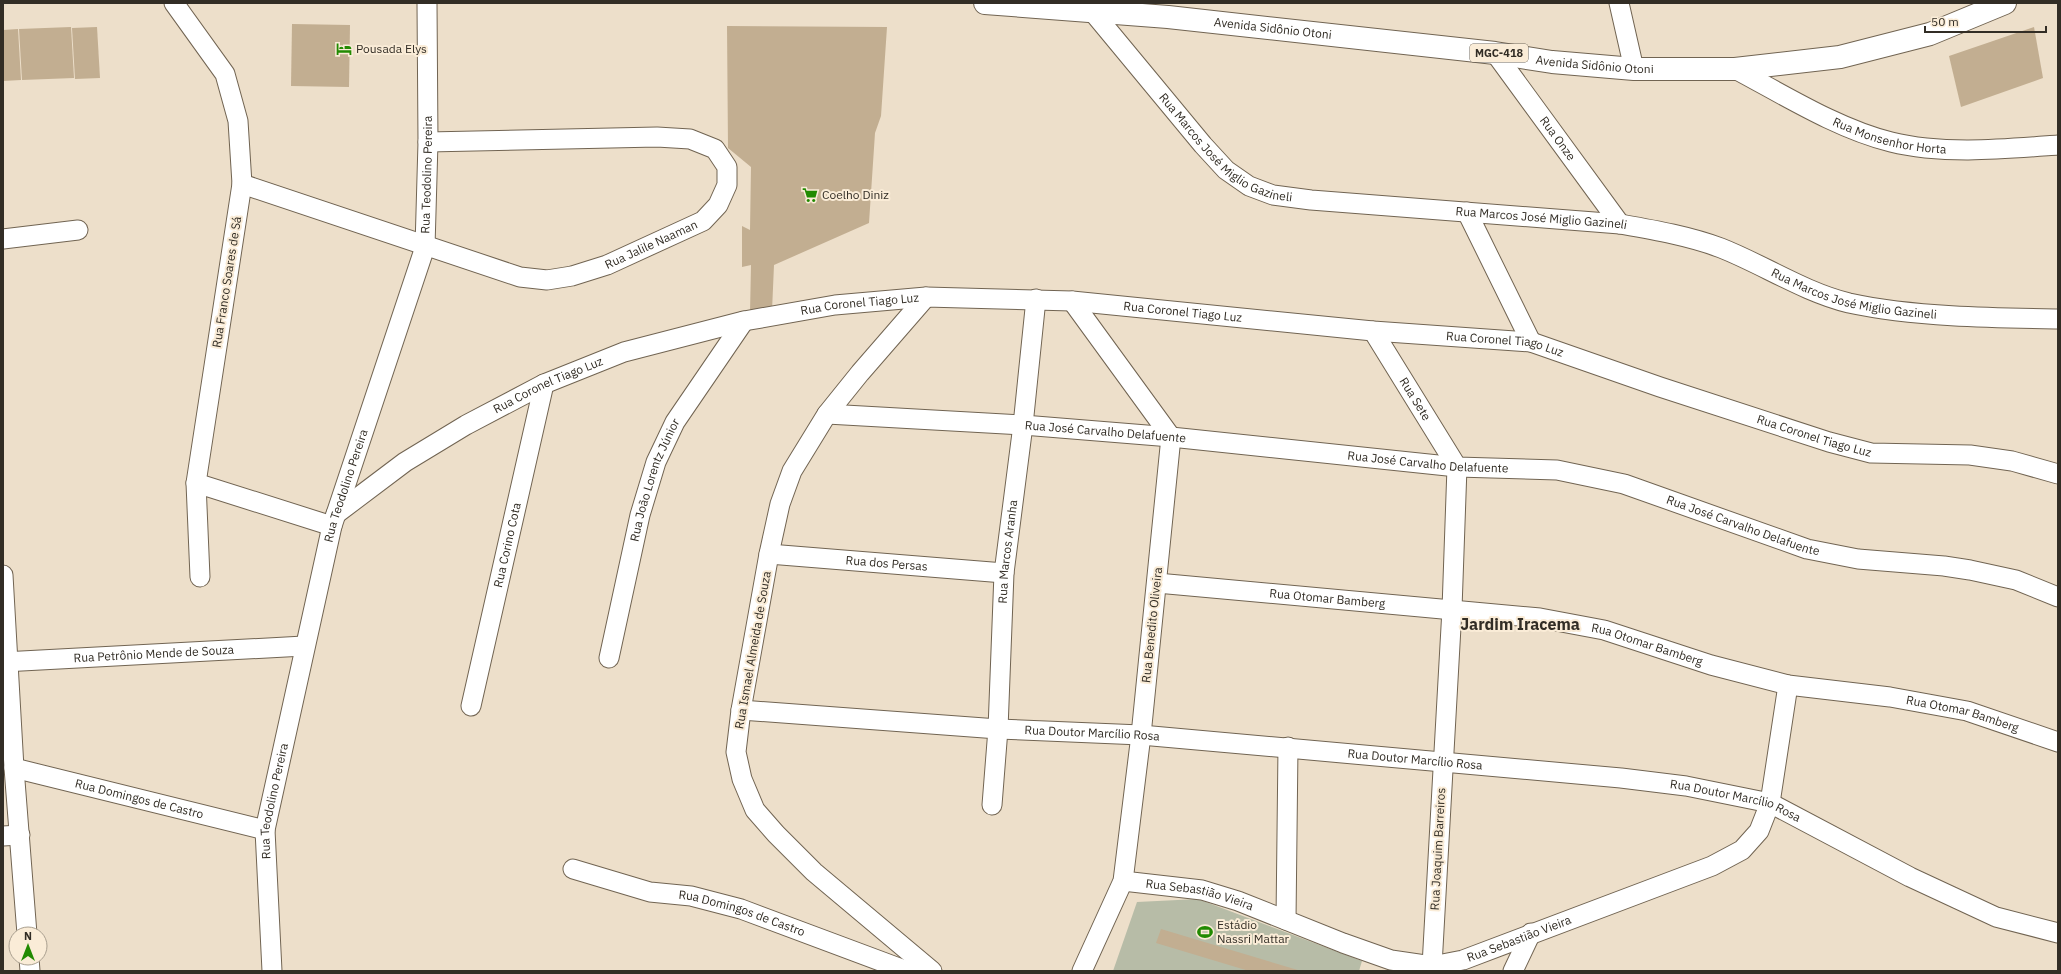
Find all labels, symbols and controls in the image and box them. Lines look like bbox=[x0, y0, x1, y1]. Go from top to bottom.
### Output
scale bar bbox=[1925, 8, 2046, 34]
street label: Avenida Sidônio Otoni bbox=[1213, 14, 1333, 42]
text: 50 m bbox=[1931, 14, 1959, 29]
hotel icon: Pousada Elys bbox=[335, 40, 353, 58]
place label: Pousada Elys bbox=[356, 41, 427, 56]
road number: MGC-418 bbox=[1470, 44, 1528, 62]
street label: Avenida Sidônio Otoni bbox=[1535, 52, 1654, 76]
street label: Rua Marcos José Miglio Gazineli bbox=[1156, 90, 1293, 204]
street label: Rua Onze bbox=[1537, 113, 1579, 164]
street label: Rua Monsenhor Horta bbox=[1830, 114, 1947, 157]
street label: Rua Teodolino Pereira bbox=[417, 115, 435, 234]
supermarket icon: Coelho Diniz bbox=[801, 186, 819, 204]
place label: Coelho Diniz bbox=[822, 187, 889, 202]
street label: Rua Marcos José Miglio Gazineli bbox=[1455, 203, 1628, 232]
street label: Rua Franco Soares de Sá bbox=[209, 215, 244, 349]
street label: Rua Jalile Naaman bbox=[602, 217, 700, 272]
street label: Rua Marcos José Miglio Gazineli bbox=[1769, 265, 1937, 322]
street label: Rua Coronel Tiago Luz bbox=[799, 290, 920, 318]
street label: Rua Coronel Tiago Luz bbox=[1123, 298, 1243, 325]
street label: Rua Coronel Tiago Luz bbox=[1446, 328, 1566, 360]
street label: Rua Coronel Tiago Luz bbox=[490, 353, 605, 416]
street label: Rua Sete bbox=[1396, 374, 1435, 424]
street label: Rua Coronel Tiago Luz bbox=[1755, 411, 1874, 460]
street label: Rua João Lorentz Júnior bbox=[626, 415, 683, 543]
street label: Rua José Carvalho Delafuente bbox=[1024, 417, 1187, 446]
street label: Rua Teodolino Pereira bbox=[321, 427, 371, 544]
street label: Rua José Carvalho Delafuente bbox=[1347, 448, 1509, 476]
street label: Rua José Carvalho Delafuente bbox=[1664, 492, 1821, 558]
street label: Rua Marcos Aranha bbox=[995, 498, 1020, 604]
street label: Rua Corino Cota bbox=[490, 501, 524, 589]
street label: Rua dos Persas bbox=[845, 552, 928, 574]
street label: Rua Benedito Oliveira bbox=[1138, 566, 1165, 683]
street label: Rua Ismael Almeida de Souza bbox=[731, 569, 774, 730]
street label: Rua Otomar Bamberg bbox=[1269, 585, 1387, 611]
district label: Jardim Iracema bbox=[1460, 614, 1580, 634]
street label: Rua Otomar Bamberg bbox=[1590, 620, 1705, 669]
street label: Rua Petrônio Mende de Souza bbox=[73, 642, 235, 665]
street label: Rua Otomar Bamberg bbox=[1905, 692, 2022, 735]
street label: Rua Doutor Marcílio Rosa bbox=[1024, 722, 1161, 744]
street label: Rua Teodolino Pereira bbox=[257, 741, 291, 860]
street label: Rua Doutor Marcílio Rosa bbox=[1347, 746, 1484, 773]
street label: Rua Domingos de Castro bbox=[73, 775, 205, 822]
street label: Rua Doutor Marcílio Rosa bbox=[1669, 776, 1804, 825]
street label: Rua Joaquim Barreiros bbox=[1427, 787, 1448, 911]
street label: Rua Sebastião Vieira bbox=[1145, 876, 1256, 914]
street label: Rua Domingos de Castro bbox=[678, 887, 808, 939]
street label: Rua Sebastião Vieira bbox=[1464, 912, 1574, 965]
place label: Estádio Nassri Mattar bbox=[1217, 917, 1290, 946]
sports icon: Estádio Nassri Mattar bbox=[1196, 923, 1214, 941]
north arrow bbox=[8, 926, 48, 966]
text: N bbox=[24, 929, 32, 943]

